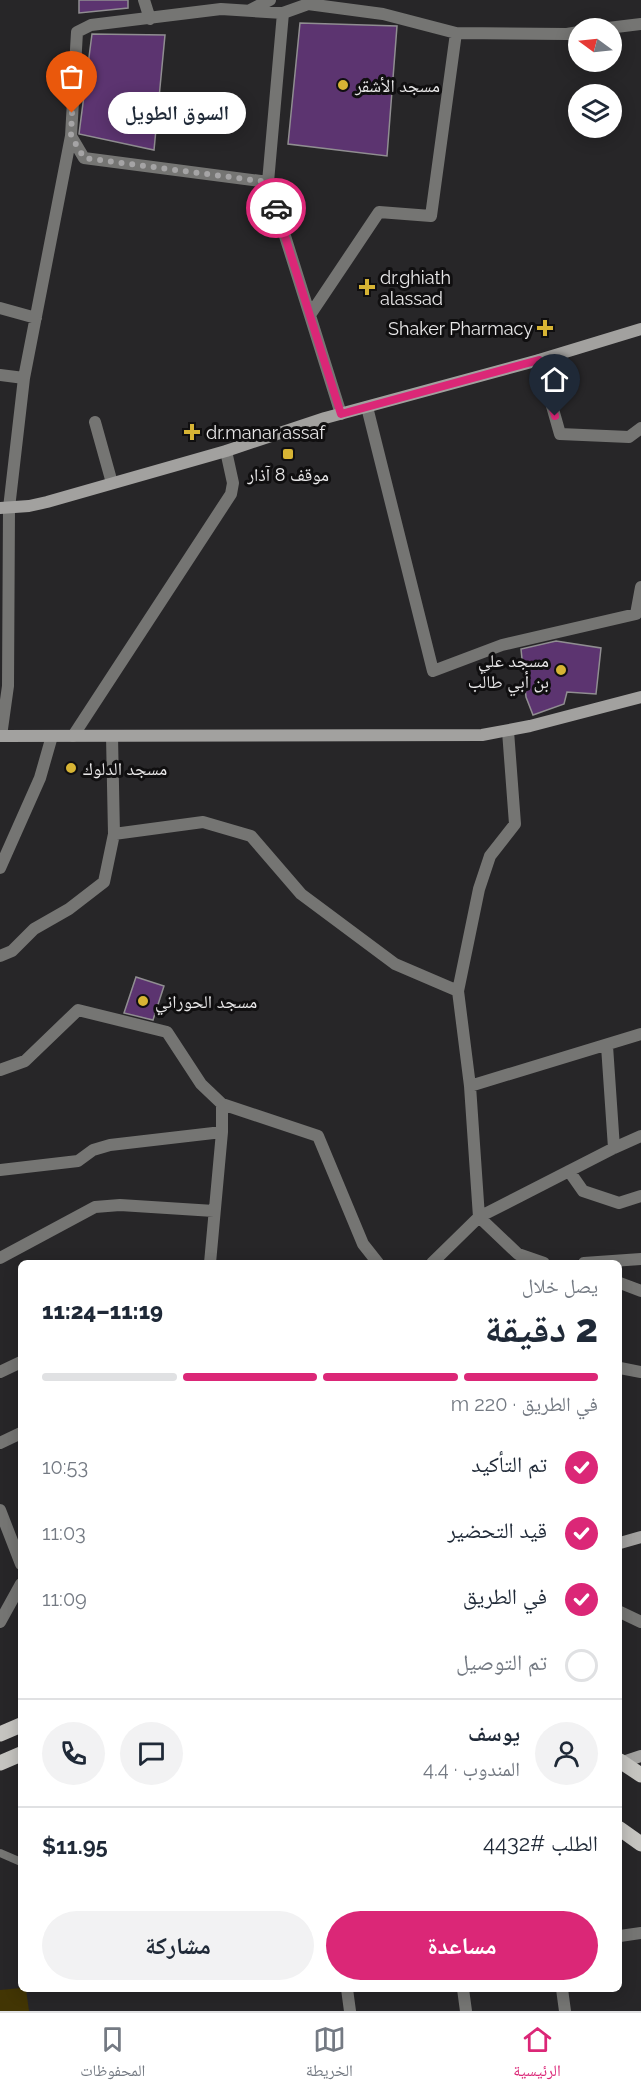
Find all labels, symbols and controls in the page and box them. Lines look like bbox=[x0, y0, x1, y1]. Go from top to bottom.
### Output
north arrow bbox=[568, 18, 622, 72]
map controls bbox=[568, 18, 622, 138]
pin bbox=[46, 51, 97, 113]
icon: bag bbox=[55, 60, 88, 93]
place label: مسجد الأشقر bbox=[354, 75, 440, 96]
marker: مسجد الأشقر bbox=[336, 78, 350, 92]
button: layers bbox=[568, 84, 622, 138]
callout: السوق الطويل bbox=[108, 92, 246, 134]
text: السوق الطويل bbox=[125, 101, 229, 125]
courier bbox=[246, 178, 306, 238]
icon: car bbox=[260, 192, 293, 225]
place label: dr.ghiath alassad bbox=[380, 267, 451, 309]
marker: dr.ghiath alassad bbox=[358, 278, 376, 296]
place label: Shaker Pharmacy bbox=[388, 318, 533, 339]
marker: Shaker Pharmacy bbox=[538, 321, 552, 335]
pin bbox=[529, 354, 580, 416]
icon: home bbox=[538, 363, 571, 396]
place label: dr.manar assaf bbox=[206, 422, 326, 443]
marker: dr.manar assaf bbox=[183, 423, 201, 441]
marker: موقف 8 آذار bbox=[281, 447, 295, 461]
place label: موقف 8 آذار bbox=[246, 464, 329, 485]
place label: مسجد علي بن أبي طالب bbox=[468, 650, 549, 696]
marker: مسجد علي بن أبي طالب bbox=[554, 663, 568, 677]
place label: مسجد الدلوك bbox=[83, 758, 167, 779]
marker: مسجد الدلوك bbox=[64, 761, 78, 775]
place label: مسجد الحوراني bbox=[155, 991, 257, 1016]
marker: مسجد الحوراني bbox=[136, 994, 150, 1008]
text: يصل خلال bbox=[522, 1274, 598, 1298]
text: 11:19–11:24 bbox=[42, 1298, 163, 1324]
text: 2 دقيقة bbox=[484, 1305, 598, 1351]
text: في الطريق · 220 m bbox=[451, 1392, 598, 1416]
text: تم التأكيد bbox=[471, 1451, 547, 1477]
icon: check bbox=[565, 1451, 598, 1484]
text: 10:53 bbox=[42, 1455, 88, 1479]
text: قيد التحضير bbox=[447, 1517, 547, 1543]
icon: check bbox=[565, 1517, 598, 1550]
text: 11:03 bbox=[42, 1521, 86, 1545]
text: في الطريق bbox=[463, 1583, 547, 1609]
icon: check bbox=[565, 1583, 598, 1616]
text: 11:09 bbox=[42, 1587, 87, 1611]
text: تم التوصيل bbox=[456, 1649, 547, 1675]
text: يوسف bbox=[468, 1720, 520, 1746]
button: phone bbox=[42, 1722, 105, 1785]
button: chat bbox=[120, 1722, 183, 1785]
button: person bbox=[535, 1722, 598, 1785]
text: المندوب · 4.4 bbox=[423, 1757, 520, 1781]
text: الطلب #4432 bbox=[483, 1830, 598, 1856]
text: $11.95 bbox=[42, 1833, 108, 1859]
button: مشاركة bbox=[42, 1911, 314, 1980]
button: مساعدة bbox=[326, 1911, 598, 1980]
tab: المحفوظات bbox=[80, 2023, 145, 2086]
tab: الخريطة bbox=[306, 2023, 353, 2086]
tab: الرئيسية bbox=[513, 2023, 561, 2086]

